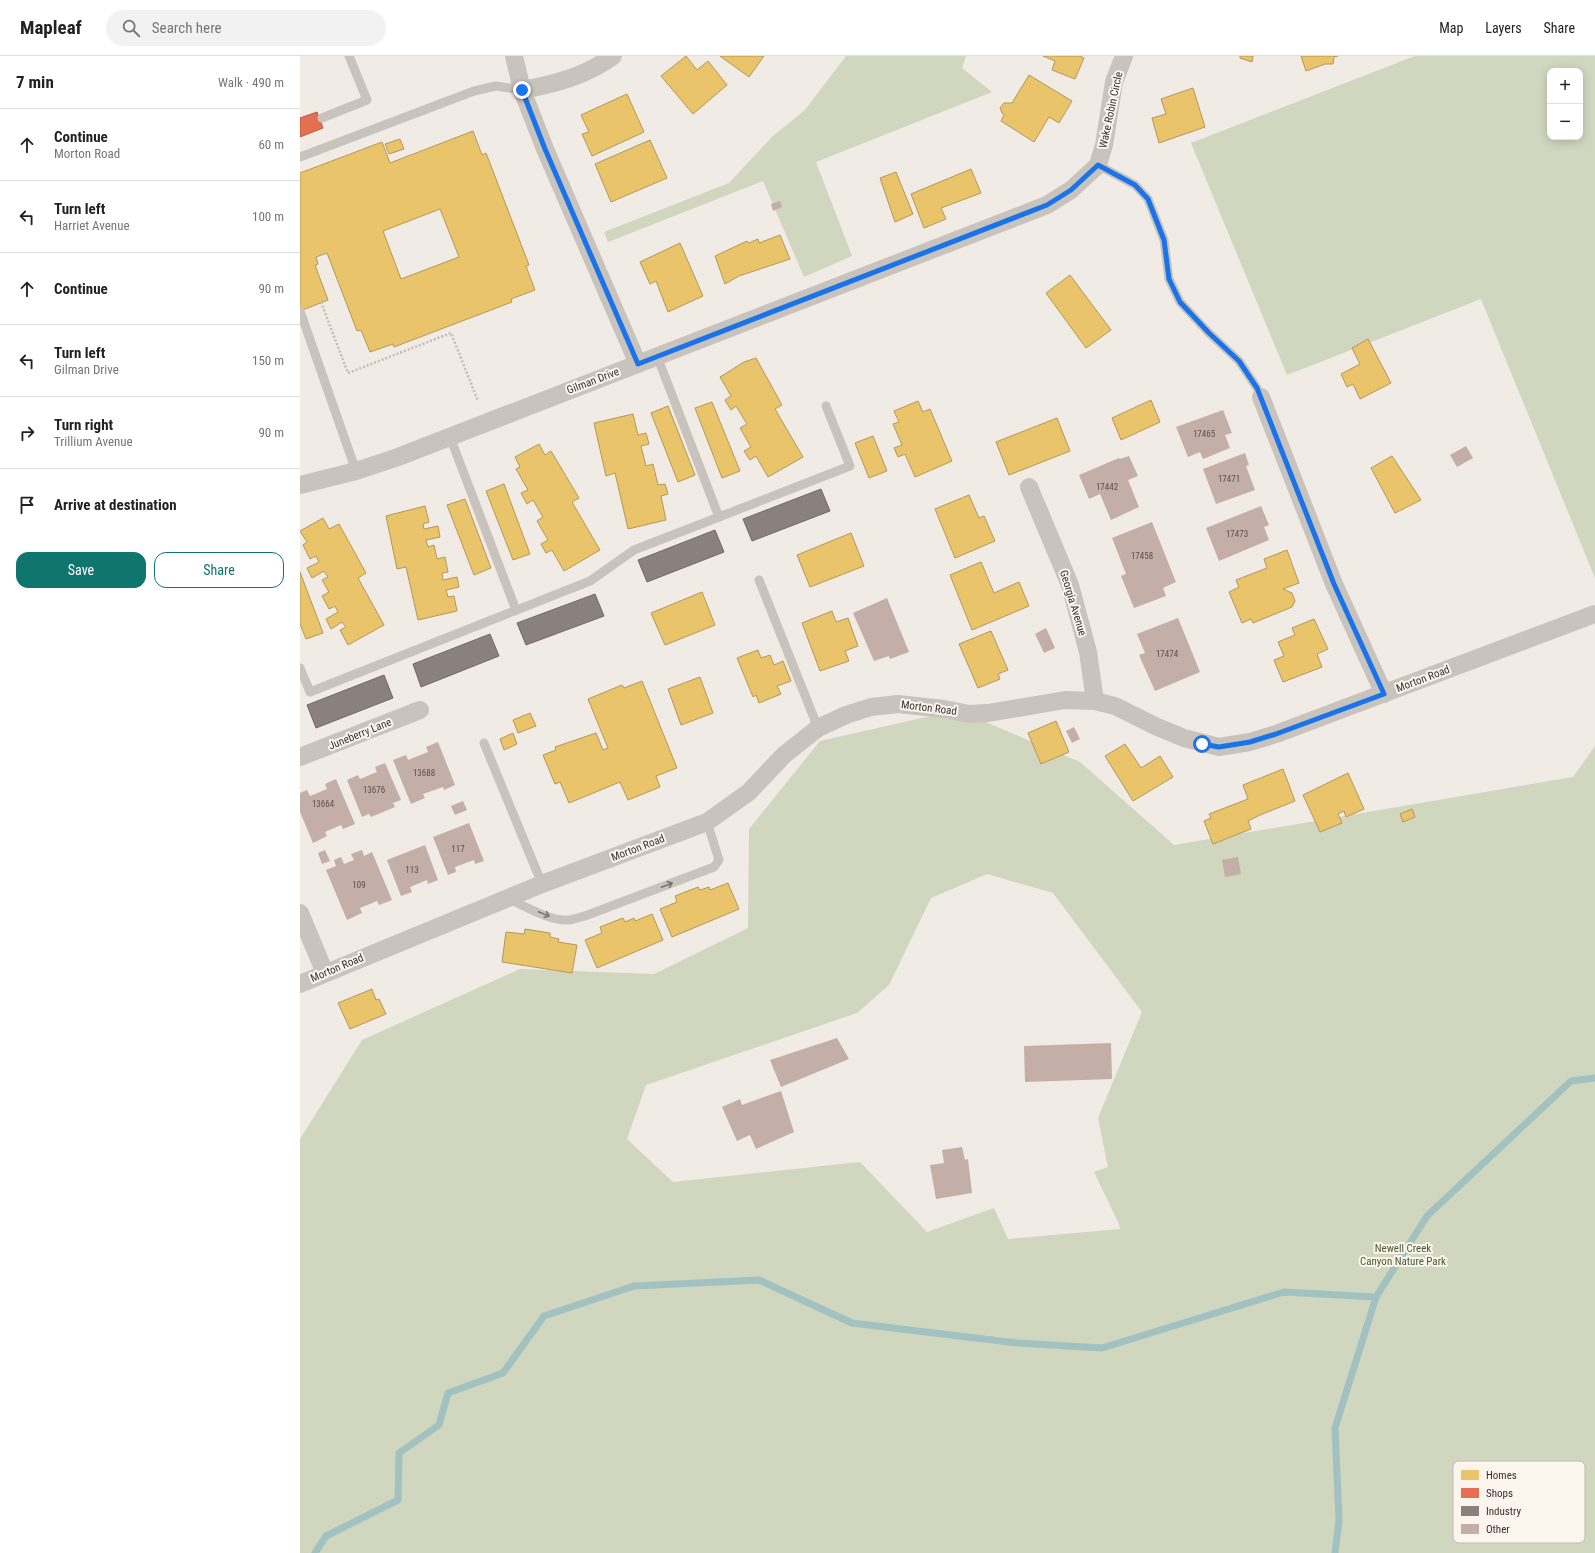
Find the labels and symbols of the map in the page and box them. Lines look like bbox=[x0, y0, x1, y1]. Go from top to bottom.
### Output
street label: Wake Robin Circle bbox=[1097, 71, 1125, 149]
route end bbox=[513, 81, 531, 99]
street label: Gilman Drive bbox=[565, 365, 621, 397]
house number: 17465 bbox=[1193, 429, 1216, 439]
house number: 17471 bbox=[1218, 474, 1240, 484]
house number: 17442 bbox=[1096, 482, 1119, 492]
house number: 17473 bbox=[1226, 529, 1248, 539]
house number: 17458 bbox=[1131, 551, 1153, 561]
street label: Georgia Avenue bbox=[1057, 569, 1089, 637]
house number: 17474 bbox=[1156, 649, 1179, 659]
street label: Morton Road bbox=[1395, 663, 1451, 695]
street label: Morton Road bbox=[900, 698, 958, 718]
street label: Juneberry Lane bbox=[327, 716, 393, 752]
route start bbox=[1193, 735, 1211, 753]
house number: 13688 bbox=[413, 768, 435, 778]
house number: 13676 bbox=[363, 785, 385, 795]
house number: 13664 bbox=[312, 799, 335, 809]
street label: Morton Road bbox=[610, 832, 666, 864]
house number: 117 bbox=[451, 844, 465, 854]
house number: 113 bbox=[405, 865, 419, 875]
house number: 109 bbox=[352, 880, 366, 890]
one-way arrow bbox=[660, 881, 672, 889]
one-way arrow bbox=[537, 911, 549, 918]
street label: Morton Road bbox=[309, 951, 365, 985]
park label: Newell Creek Canyon Nature Park bbox=[1360, 1242, 1446, 1268]
legend bbox=[1453, 1461, 1585, 1543]
text: Homes bbox=[1486, 1469, 1517, 1482]
text: Shops bbox=[1486, 1487, 1513, 1500]
text: Industry bbox=[1486, 1505, 1522, 1518]
text: Other bbox=[1486, 1523, 1510, 1536]

